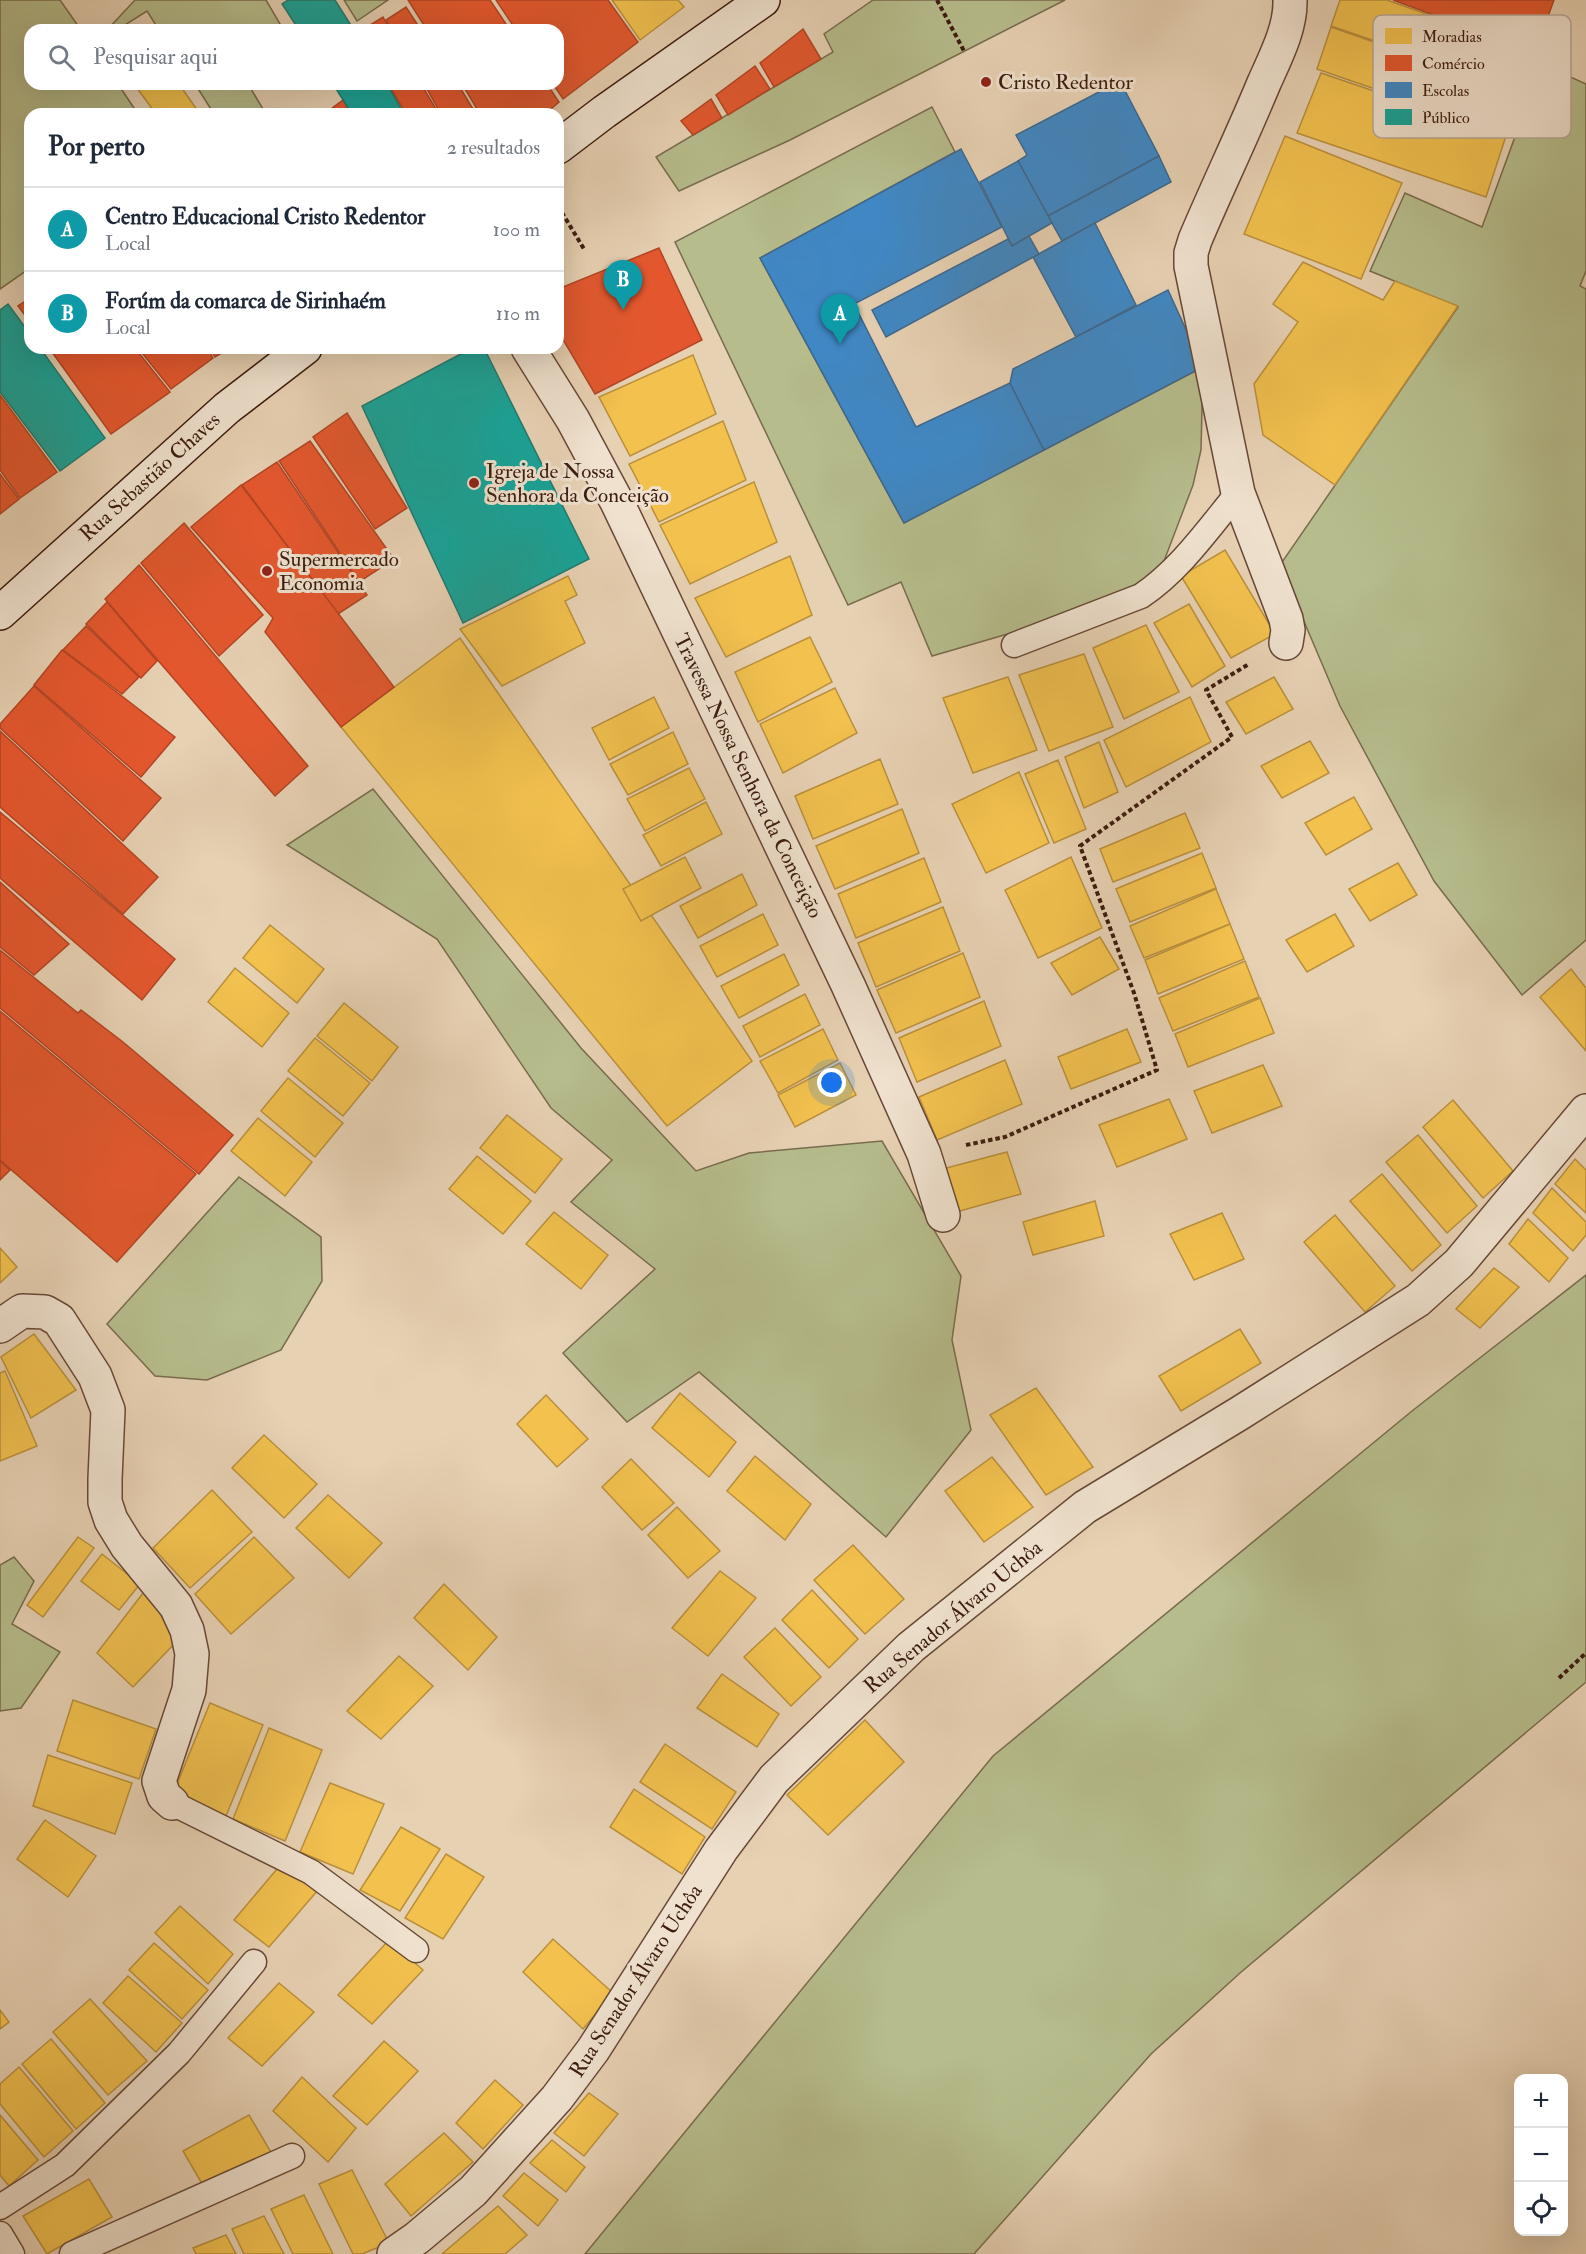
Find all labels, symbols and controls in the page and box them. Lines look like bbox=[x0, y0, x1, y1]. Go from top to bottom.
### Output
legend bbox=[1373, 15, 1571, 138]
search box bbox=[24, 24, 564, 90]
text: Moradias bbox=[1422, 27, 1482, 47]
icon: search bbox=[45, 41, 78, 74]
text: Pesquisar aqui bbox=[93, 43, 218, 71]
text: Comércio bbox=[1422, 54, 1485, 74]
place label: Cristo Redentor bbox=[998, 69, 1133, 96]
marker: Cristo Redentor bbox=[979, 75, 993, 89]
text: Escolas bbox=[1422, 81, 1469, 101]
text: Público bbox=[1422, 108, 1470, 128]
text: Por perto bbox=[48, 131, 145, 163]
text: 2 resultados bbox=[447, 135, 540, 160]
text: Centro Educacional Cristo Redentor bbox=[105, 203, 425, 231]
text: A bbox=[61, 217, 74, 242]
text: 100 m bbox=[493, 217, 540, 242]
text: Local bbox=[105, 231, 151, 256]
pin: B bbox=[604, 260, 642, 310]
text: Forúm da comarca de Sirinhaém bbox=[105, 287, 386, 315]
pin: A bbox=[820, 294, 860, 344]
text: B bbox=[61, 301, 74, 326]
text: 110 m bbox=[496, 301, 540, 326]
text: Local bbox=[105, 315, 151, 340]
street label: Rua Sebastião Chaves bbox=[74, 407, 226, 547]
place label: Igreja de Nossa Senhora da Conceição bbox=[486, 458, 669, 509]
marker: Igreja de Nossa Senhora da Conceição bbox=[467, 476, 481, 490]
place label: Supermercado Economia bbox=[279, 546, 399, 597]
marker: Supermercado Economia bbox=[260, 564, 274, 578]
street label: Travessa Nossa Senhora da Conceição bbox=[667, 629, 829, 923]
your location bbox=[817, 1068, 846, 1097]
street label: Rua Senador Álvaro Uchôa bbox=[858, 1534, 1048, 1700]
street label: Rua Senador Álvaro Uchôa bbox=[563, 1879, 709, 2083]
map controls bbox=[1514, 2074, 1568, 2236]
button: + bbox=[1514, 2074, 1568, 2128]
button: − bbox=[1514, 2128, 1568, 2182]
button: locate bbox=[1514, 2182, 1568, 2236]

